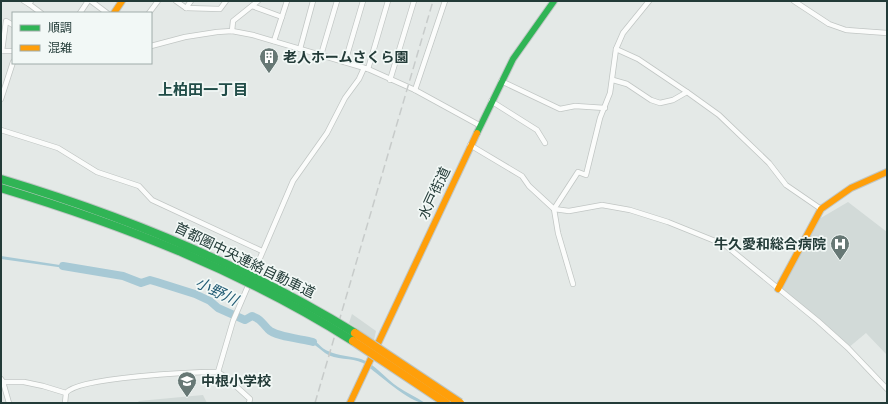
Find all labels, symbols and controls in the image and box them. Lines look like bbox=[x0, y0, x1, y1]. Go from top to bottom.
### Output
legend bbox=[12, 12, 152, 64]
text: 順調 bbox=[48, 20, 72, 35]
text: 混雑 bbox=[48, 40, 72, 55]
building icon: 老人ホームさくら園 bbox=[258, 46, 280, 74]
place label: 老人ホームさくら園 bbox=[283, 48, 409, 66]
district label: 上柏田一丁目 bbox=[158, 80, 248, 99]
street label: 水戸街道 bbox=[414, 164, 454, 222]
street label: 首都圏中央連絡自動車道 bbox=[172, 218, 318, 302]
hospital icon: 牛久愛和総合病院 bbox=[829, 233, 851, 261]
place label: 牛久愛和総合病院 bbox=[714, 235, 826, 253]
water label: 小野川 bbox=[193, 273, 243, 310]
school or university icon: 中根小学校 bbox=[176, 370, 198, 398]
place label: 中根小学校 bbox=[201, 372, 271, 390]

